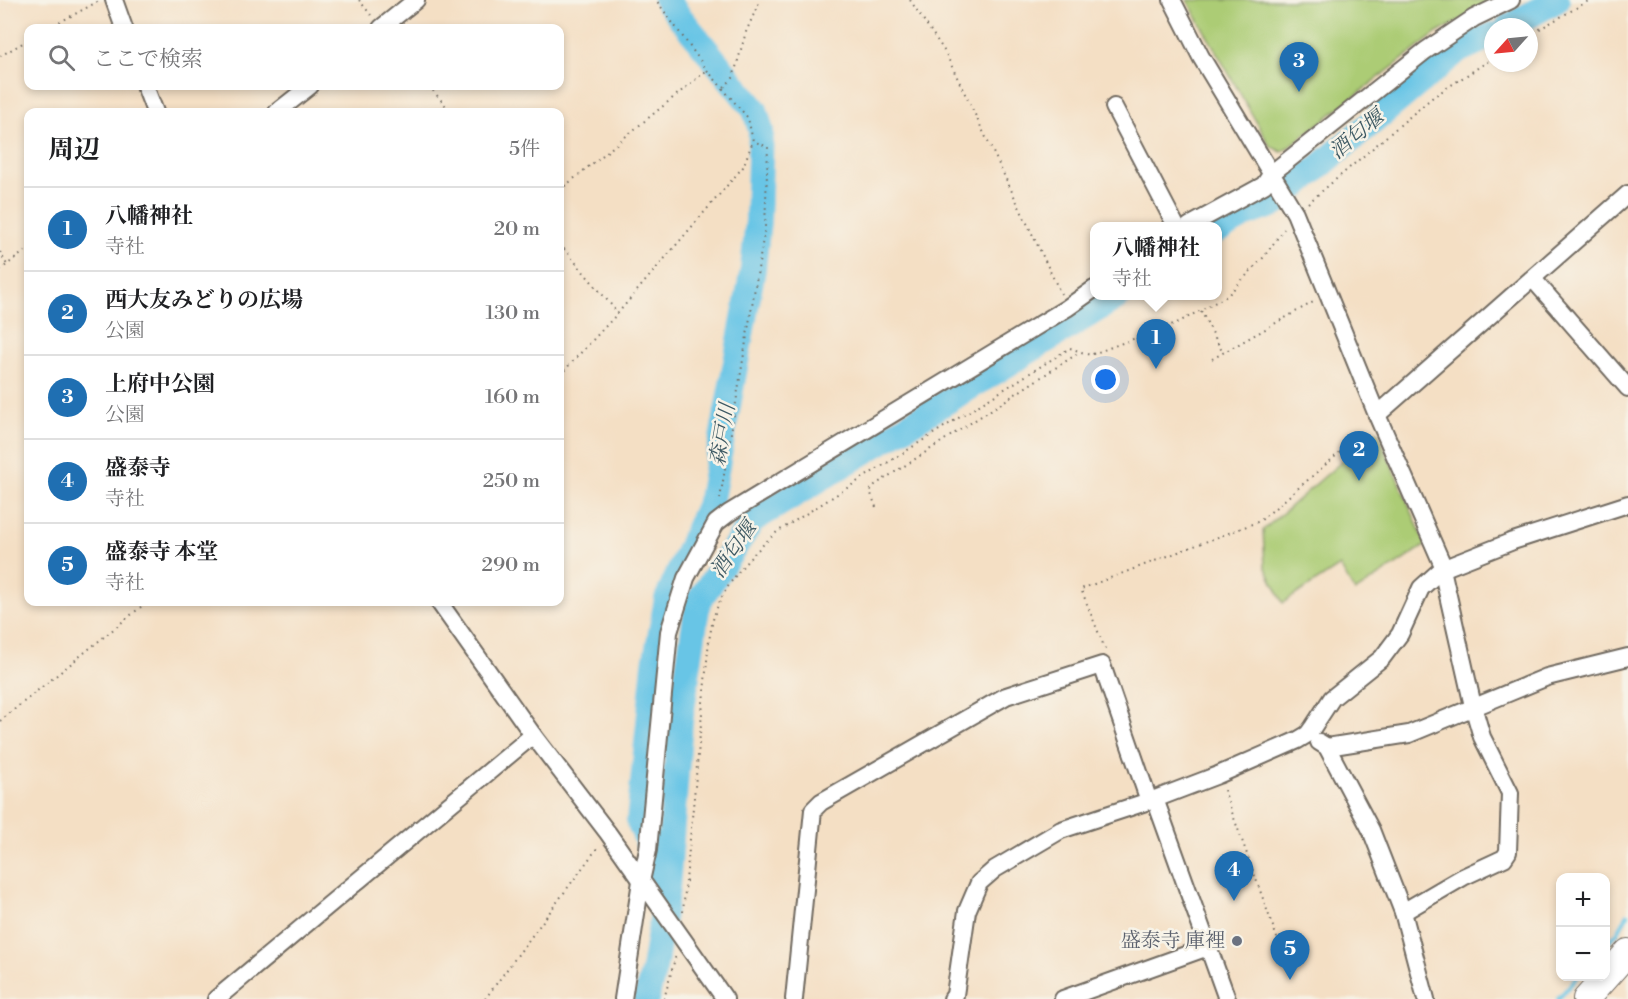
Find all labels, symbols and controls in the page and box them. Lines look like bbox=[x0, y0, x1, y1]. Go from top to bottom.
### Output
north arrow bbox=[1484, 18, 1538, 72]
search box bbox=[24, 24, 564, 90]
icon: search bbox=[45, 41, 78, 74]
pin: 3 bbox=[1280, 42, 1318, 92]
text: ここで検索 bbox=[93, 46, 203, 73]
water label: 酒匂堰 bbox=[1325, 102, 1393, 165]
text: 周辺 bbox=[48, 134, 100, 166]
text: 5件 bbox=[509, 137, 540, 162]
text: 八幡神社 bbox=[105, 203, 193, 230]
text: 1 bbox=[63, 217, 72, 242]
text: 20 m bbox=[494, 217, 540, 242]
popup bbox=[1090, 222, 1222, 300]
text: 寺社 bbox=[105, 235, 145, 260]
text: 八幡神社 bbox=[1112, 235, 1200, 262]
text: 寺社 bbox=[1112, 267, 1152, 292]
text: 西大友みどりの広場 bbox=[105, 287, 303, 314]
text: 2 bbox=[61, 301, 74, 326]
text: 130 m bbox=[485, 301, 540, 326]
text: 公園 bbox=[105, 319, 145, 344]
pin: 1 bbox=[1136, 320, 1176, 369]
your location bbox=[1091, 365, 1120, 394]
text: 上府中公園 bbox=[105, 371, 215, 398]
text: 3 bbox=[61, 385, 74, 410]
text: 160 m bbox=[485, 385, 540, 410]
water label: 森戸川 bbox=[705, 400, 742, 468]
text: 公園 bbox=[105, 403, 145, 428]
pin: 2 bbox=[1340, 432, 1378, 481]
text: 盛泰寺 bbox=[105, 455, 171, 482]
text: 4 bbox=[61, 469, 74, 494]
text: 250 m bbox=[483, 469, 540, 494]
text: 寺社 bbox=[105, 487, 145, 512]
water label: 酒匂堰 bbox=[705, 513, 765, 583]
text: 盛泰寺 本堂 bbox=[105, 539, 219, 566]
text: 5 bbox=[61, 553, 74, 578]
text: 290 m bbox=[482, 553, 540, 578]
text: 寺社 bbox=[105, 571, 145, 596]
pin: 4 bbox=[1214, 852, 1254, 901]
map controls bbox=[1556, 873, 1610, 981]
button: + bbox=[1556, 873, 1610, 927]
button: − bbox=[1556, 927, 1610, 981]
place label: 盛泰寺 庫裡 bbox=[1121, 929, 1225, 954]
pin: 5 bbox=[1270, 930, 1310, 980]
marker: 盛泰寺 庫裡 bbox=[1230, 934, 1244, 948]

